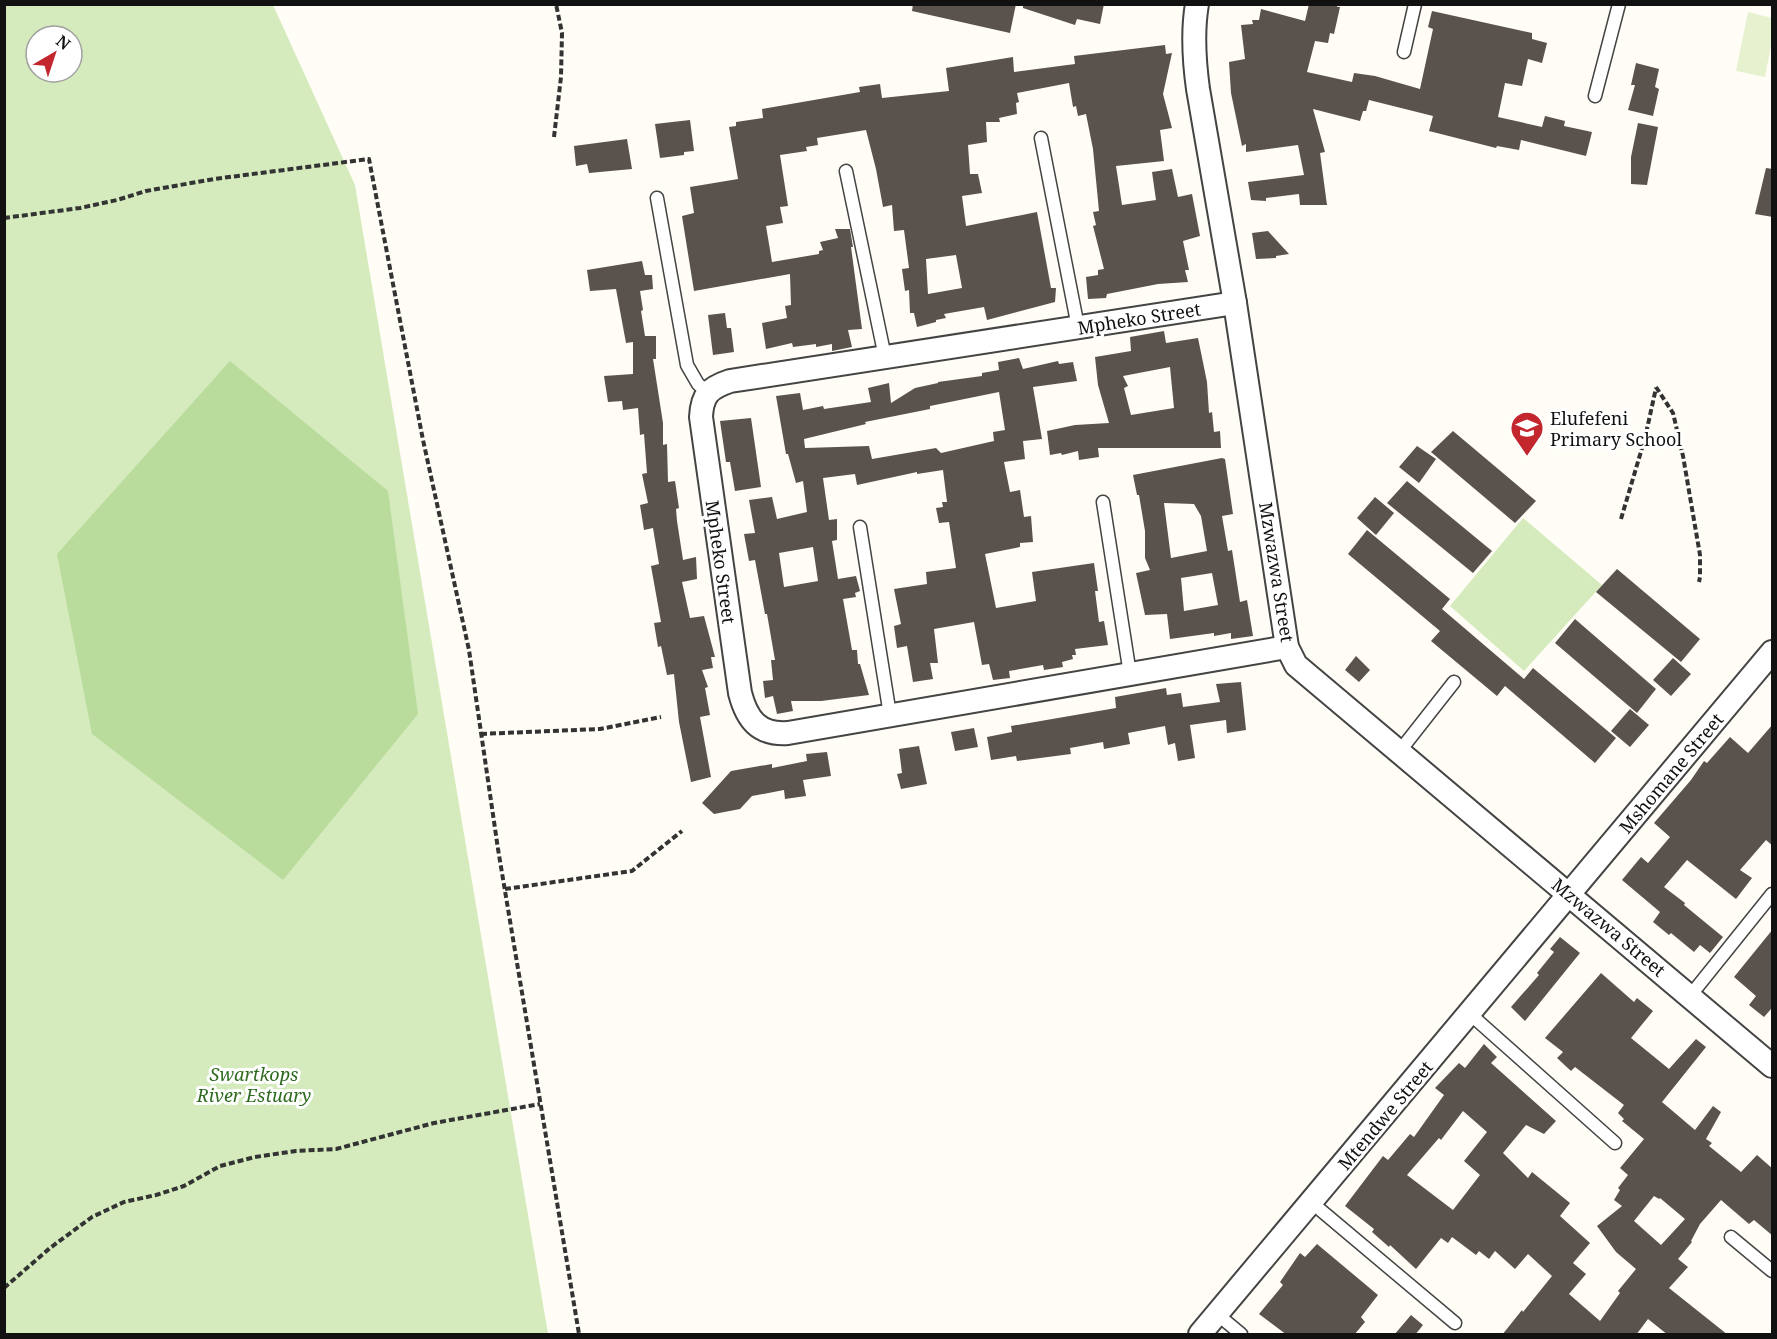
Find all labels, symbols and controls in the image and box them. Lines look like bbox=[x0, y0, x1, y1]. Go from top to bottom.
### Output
north arrow bbox=[24, 24, 84, 84]
text: N bbox=[52, 30, 76, 55]
street label: Mpheko Street bbox=[1076, 296, 1202, 340]
place label: Elufefeni Primary School bbox=[1550, 406, 1682, 451]
school or university icon: Elufefeni Primary School bbox=[1509, 410, 1545, 457]
street label: Mpheko Street bbox=[700, 499, 742, 625]
street label: Mzwazwa Street bbox=[1254, 500, 1300, 644]
street label: Mshomane Street bbox=[1614, 708, 1728, 838]
street label: Mzwazwa Street bbox=[1547, 872, 1671, 982]
street label: Mtendwe Street bbox=[1332, 1055, 1438, 1175]
park label: Swartkops River Estuary bbox=[196, 1062, 311, 1107]

